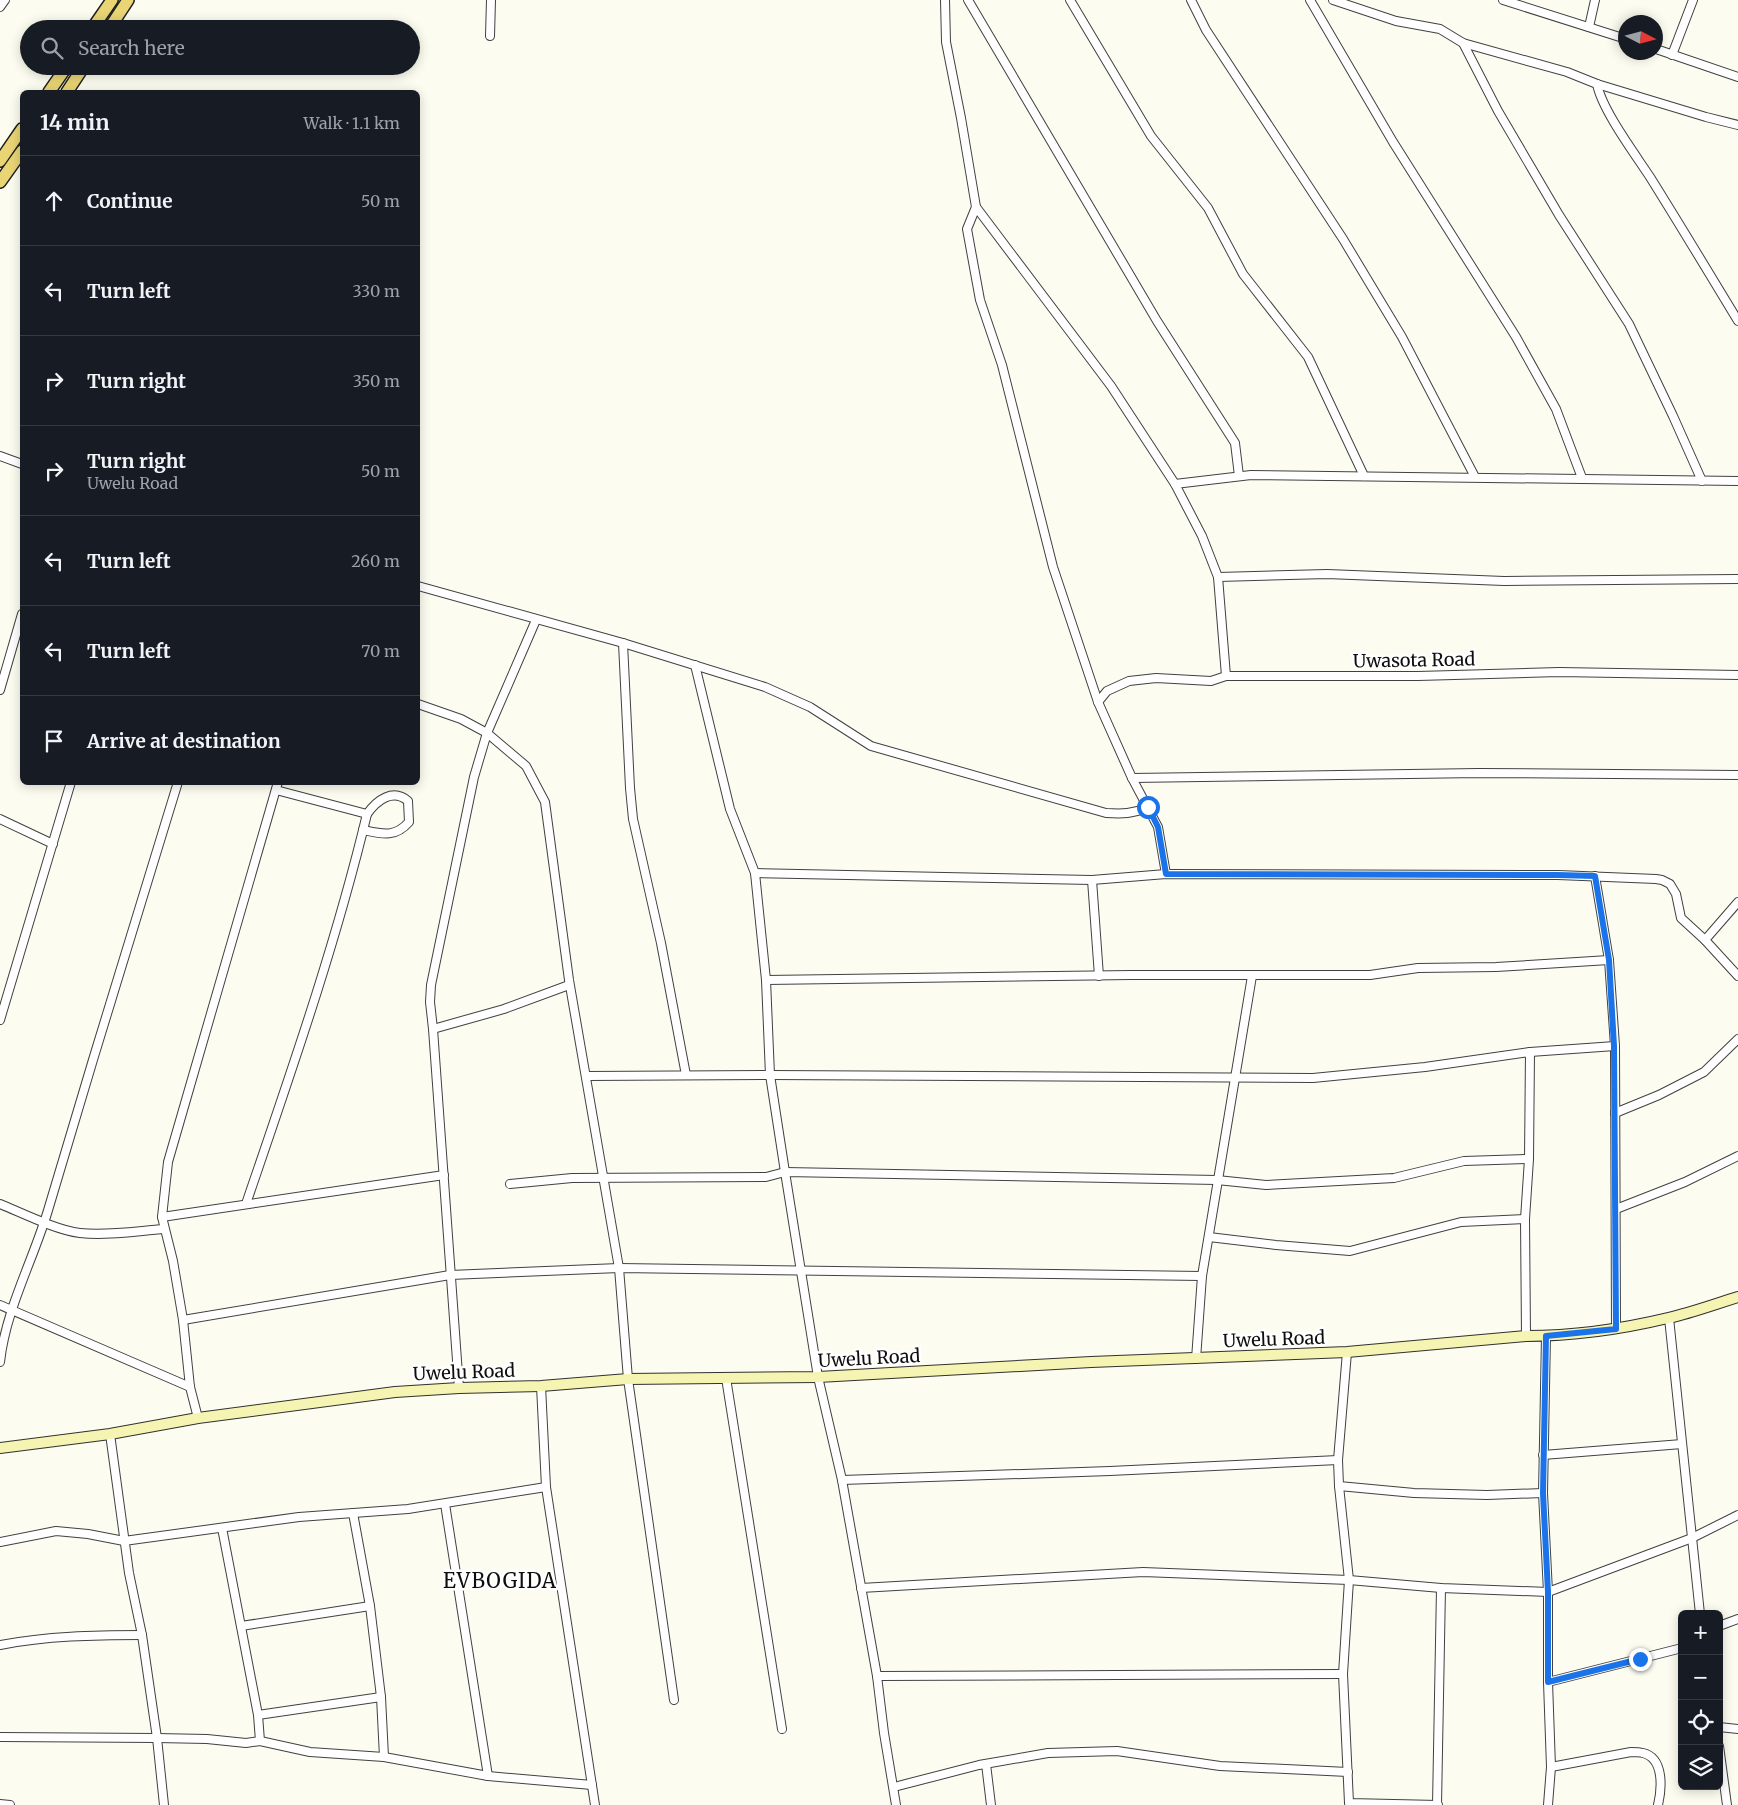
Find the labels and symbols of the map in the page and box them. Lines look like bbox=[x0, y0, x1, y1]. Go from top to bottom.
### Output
north arrow bbox=[1618, 15, 1663, 60]
street label: Uwasota Road bbox=[1353, 647, 1475, 673]
route start bbox=[1137, 796, 1160, 819]
street label: Uwelu Road bbox=[1222, 1326, 1326, 1352]
street label: Uwelu Road bbox=[817, 1344, 921, 1372]
street label: Uwelu Road bbox=[412, 1359, 516, 1385]
district label: EVBOGIDA bbox=[443, 1568, 557, 1593]
route end bbox=[1629, 1648, 1652, 1671]

